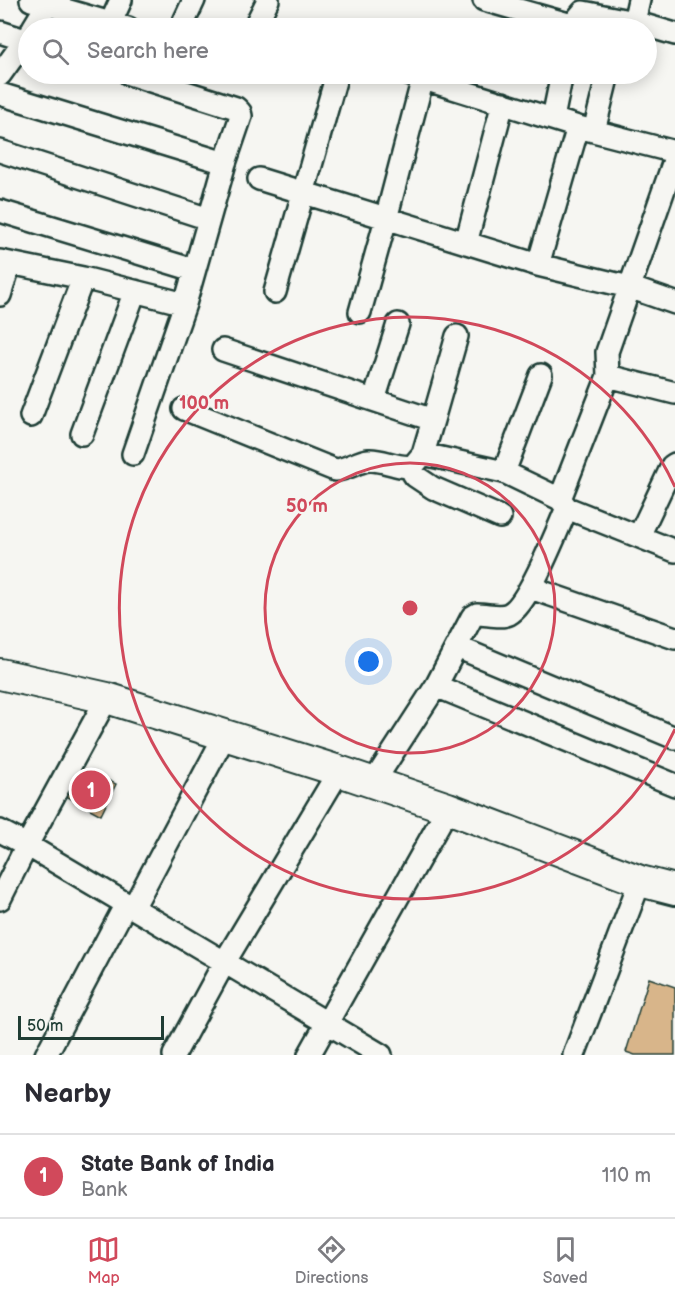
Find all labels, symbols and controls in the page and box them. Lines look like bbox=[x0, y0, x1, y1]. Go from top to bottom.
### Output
search box bbox=[18, 18, 657, 84]
icon: search bbox=[39, 35, 72, 68]
text: Search here bbox=[87, 38, 209, 65]
text: 100 m bbox=[179, 393, 229, 414]
text: 50 m bbox=[286, 496, 328, 517]
centre of rings bbox=[400, 598, 420, 618]
your location bbox=[354, 647, 383, 676]
pin: 1 bbox=[72, 768, 110, 812]
scale bar bbox=[18, 1013, 164, 1040]
text: 50 m bbox=[27, 1017, 63, 1036]
text: Nearby bbox=[24, 1079, 111, 1110]
text: State Bank of India bbox=[81, 1151, 275, 1178]
text: 1 bbox=[39, 1164, 48, 1188]
text: 110 m bbox=[602, 1164, 651, 1188]
text: Bank bbox=[81, 1178, 127, 1202]
tab: Map bbox=[87, 1233, 120, 1288]
tab: Directions bbox=[295, 1233, 368, 1288]
tab: Saved bbox=[543, 1233, 588, 1288]

